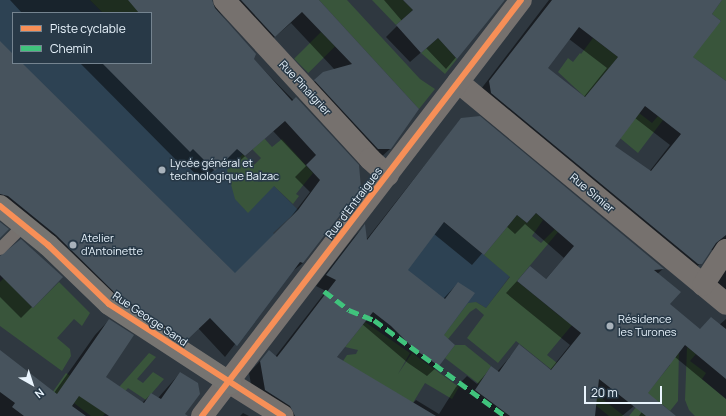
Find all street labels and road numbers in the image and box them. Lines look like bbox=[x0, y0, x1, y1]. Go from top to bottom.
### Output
street label: Rue Pinaigrier bbox=[276, 58, 334, 118]
street label: Rue d'Entraigues bbox=[323, 165, 385, 241]
street label: Rue Simier bbox=[567, 171, 617, 215]
street label: Rue George Sand bbox=[110, 289, 190, 349]

